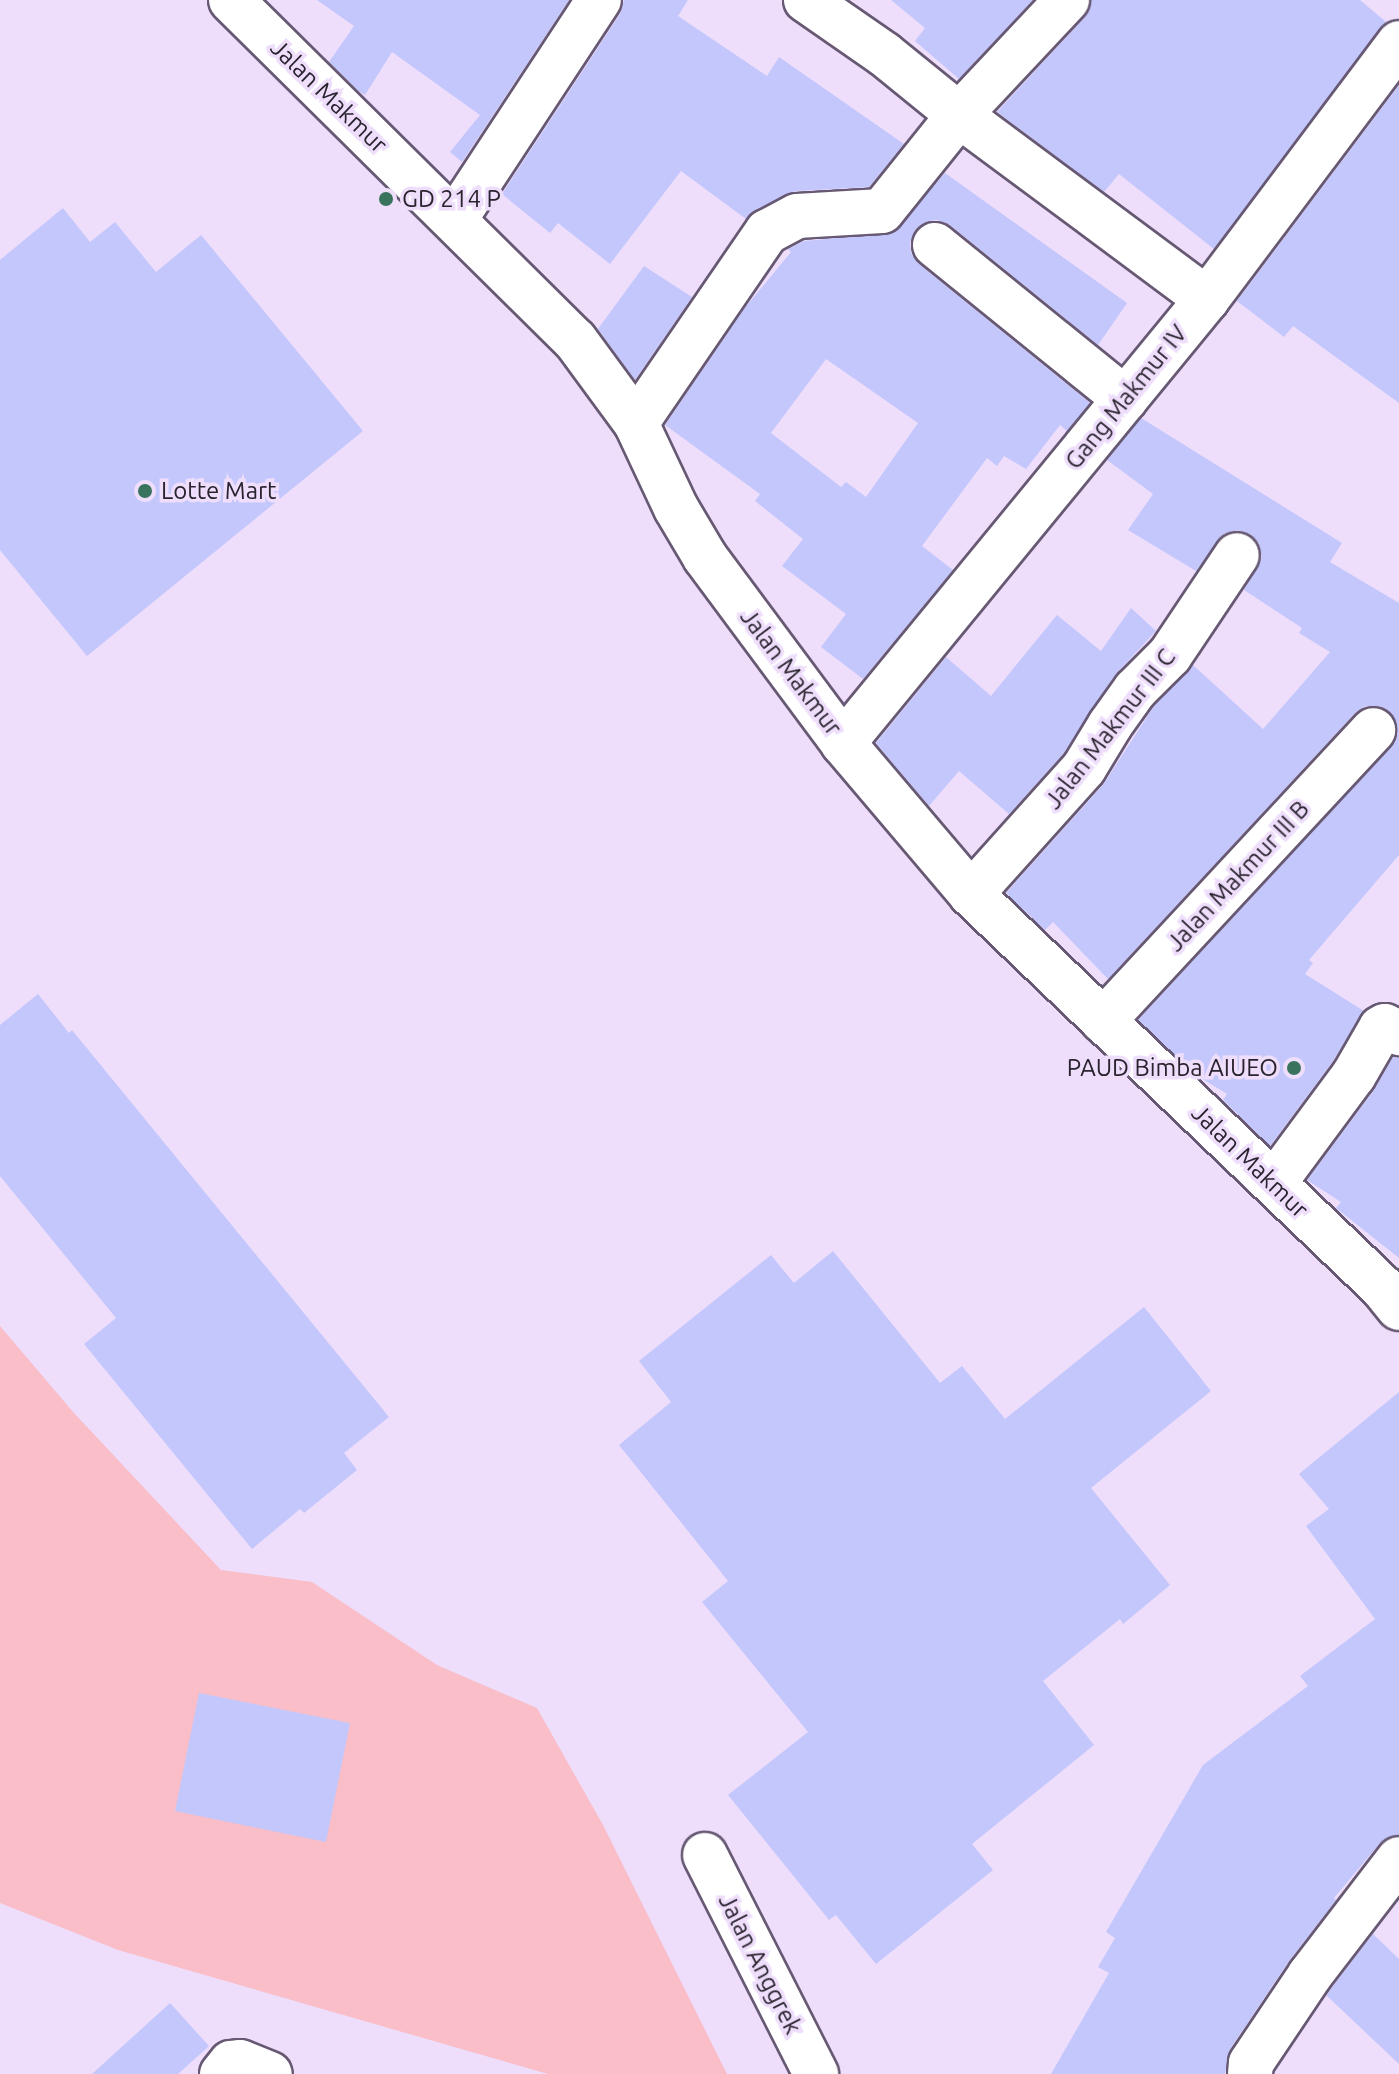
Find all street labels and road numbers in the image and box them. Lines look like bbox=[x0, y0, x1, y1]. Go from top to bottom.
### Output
street label: Jalan Makmur bbox=[265, 33, 393, 159]
street label: Gang Makmur IV bbox=[1059, 319, 1193, 475]
street label: Jalan Makmur bbox=[734, 603, 848, 741]
street label: Jalan Makmur III C bbox=[1039, 643, 1181, 815]
street label: Jalan Makmur III B bbox=[1161, 795, 1315, 957]
street label: Jalan Makmur bbox=[1186, 1098, 1314, 1224]
street label: Jalan Anggrek bbox=[712, 1889, 808, 2039]

